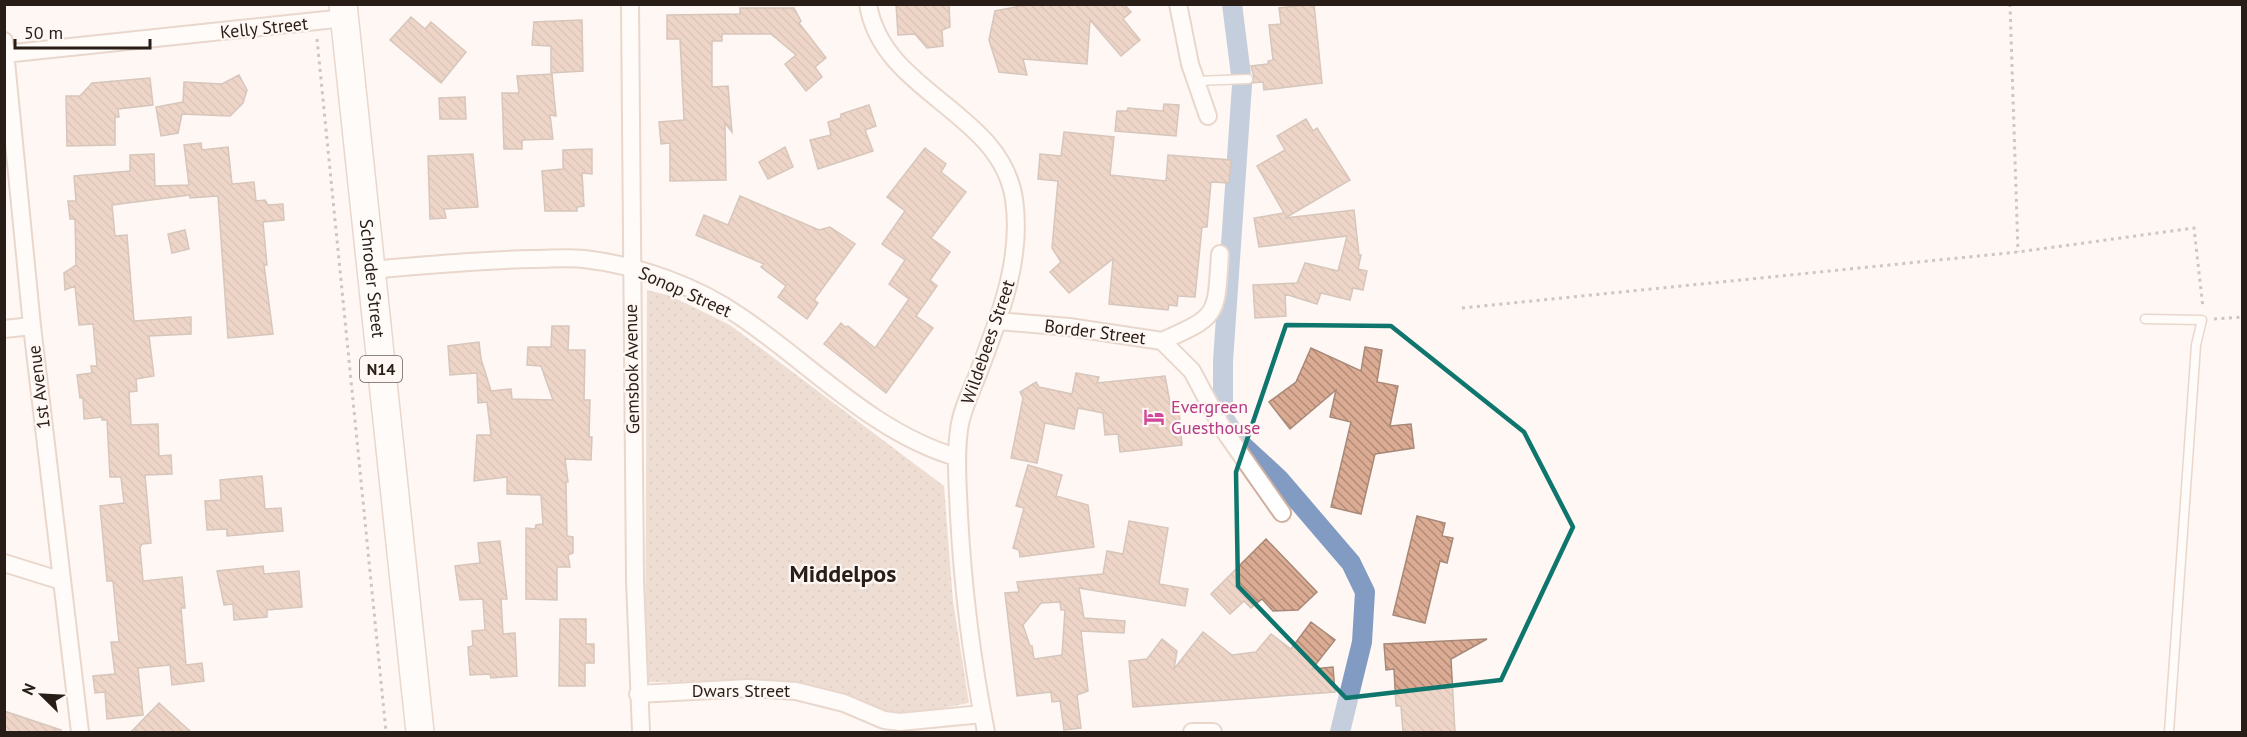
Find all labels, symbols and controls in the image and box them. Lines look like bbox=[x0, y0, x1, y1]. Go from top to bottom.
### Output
street label: Kelly Street bbox=[219, 11, 309, 44]
scale bar bbox=[15, 12, 150, 50]
text: 50 m bbox=[24, 21, 63, 44]
street label: Schroder Street bbox=[355, 218, 390, 339]
street label: Sonop Street bbox=[635, 261, 735, 322]
street label: Wildebees Street bbox=[955, 277, 1020, 407]
street label: Gemsbok Avenue bbox=[619, 304, 644, 434]
street label: Border Street bbox=[1043, 314, 1147, 349]
street label: 1st Avenue bbox=[22, 344, 55, 430]
road number: N14 bbox=[360, 356, 402, 382]
place label: Evergreen Guesthouse bbox=[1171, 395, 1260, 439]
hotel icon: Evergreen Guesthouse bbox=[1142, 405, 1166, 429]
district label: Middelpos bbox=[790, 558, 896, 589]
north arrow bbox=[12, 665, 72, 725]
street label: Dwars Street bbox=[692, 679, 790, 702]
text: N bbox=[17, 680, 40, 698]

